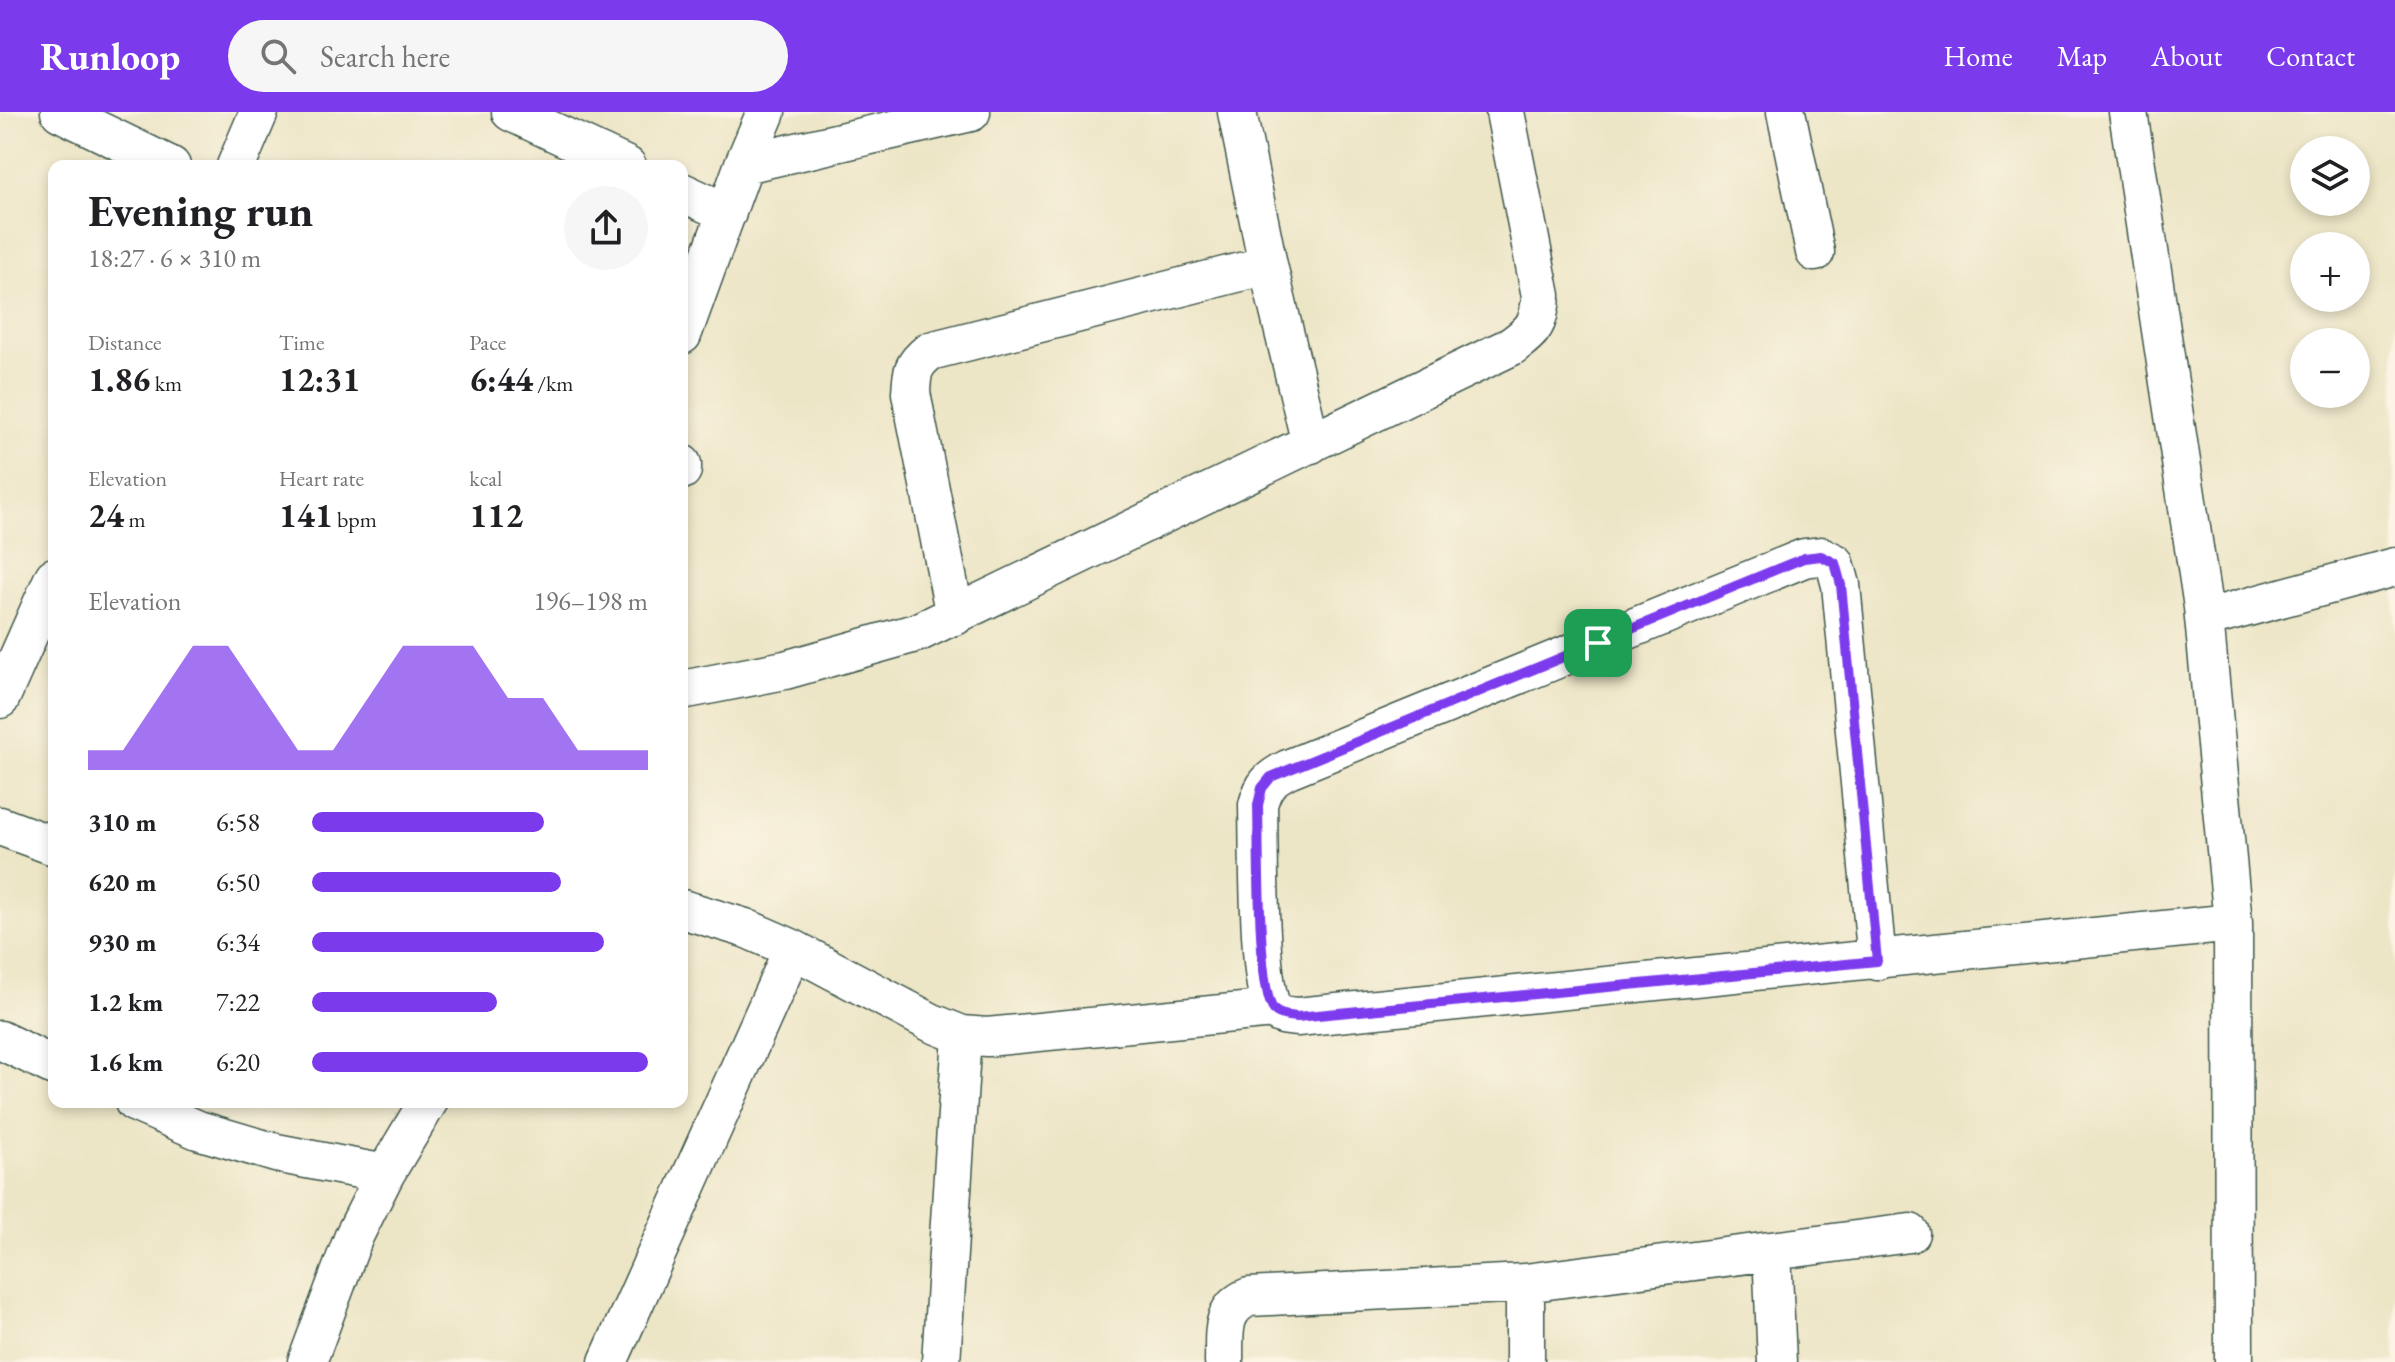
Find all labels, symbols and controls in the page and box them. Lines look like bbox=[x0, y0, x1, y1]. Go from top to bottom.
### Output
search box bbox=[228, 20, 788, 92]
text: Runloop bbox=[40, 32, 180, 81]
icon: search bbox=[256, 34, 300, 78]
text: Search here bbox=[320, 37, 450, 76]
text: Home bbox=[1943, 38, 2013, 74]
text: Map bbox=[2057, 38, 2107, 74]
text: About bbox=[2151, 38, 2222, 74]
text: Contact bbox=[2266, 38, 2355, 74]
map controls bbox=[2290, 136, 2370, 408]
button: layers bbox=[2290, 136, 2370, 216]
text: Evening run bbox=[88, 182, 313, 239]
button: share bbox=[564, 186, 648, 270]
button: + bbox=[2290, 232, 2370, 312]
text: 18:27 · 6 × 310 m bbox=[88, 241, 261, 275]
text: Distance bbox=[88, 328, 161, 357]
text: Time bbox=[279, 328, 324, 357]
text: Pace bbox=[469, 328, 506, 357]
button: − bbox=[2290, 328, 2370, 408]
text: 1.86 bbox=[88, 357, 150, 401]
text: 12:31 bbox=[279, 357, 360, 401]
text: 6:44 bbox=[469, 357, 533, 401]
text: km bbox=[150, 369, 182, 398]
text: /km bbox=[533, 369, 574, 398]
text: Elevation bbox=[88, 464, 167, 493]
text: Heart rate bbox=[279, 464, 364, 493]
text: kcal bbox=[469, 464, 502, 493]
text: 24 bbox=[88, 493, 124, 537]
text: 141 bbox=[279, 493, 333, 537]
text: 112 bbox=[469, 493, 523, 537]
text: m bbox=[124, 505, 146, 534]
text: bpm bbox=[333, 505, 377, 534]
text: Elevation bbox=[88, 584, 182, 618]
text: 196–198 m bbox=[533, 584, 648, 618]
pin bbox=[1564, 609, 1632, 677]
icon: arrive bbox=[1576, 621, 1620, 665]
text: 310 m bbox=[88, 805, 156, 839]
text: 6:58 bbox=[216, 805, 260, 839]
text: 620 m bbox=[88, 865, 156, 899]
text: 6:50 bbox=[216, 865, 260, 899]
text: 930 m bbox=[88, 925, 156, 959]
text: 6:34 bbox=[216, 925, 260, 959]
text: 1.2 km bbox=[88, 985, 163, 1019]
text: 7:22 bbox=[216, 985, 260, 1019]
text: 1.6 km bbox=[88, 1045, 163, 1079]
text: 6:20 bbox=[216, 1045, 260, 1079]

